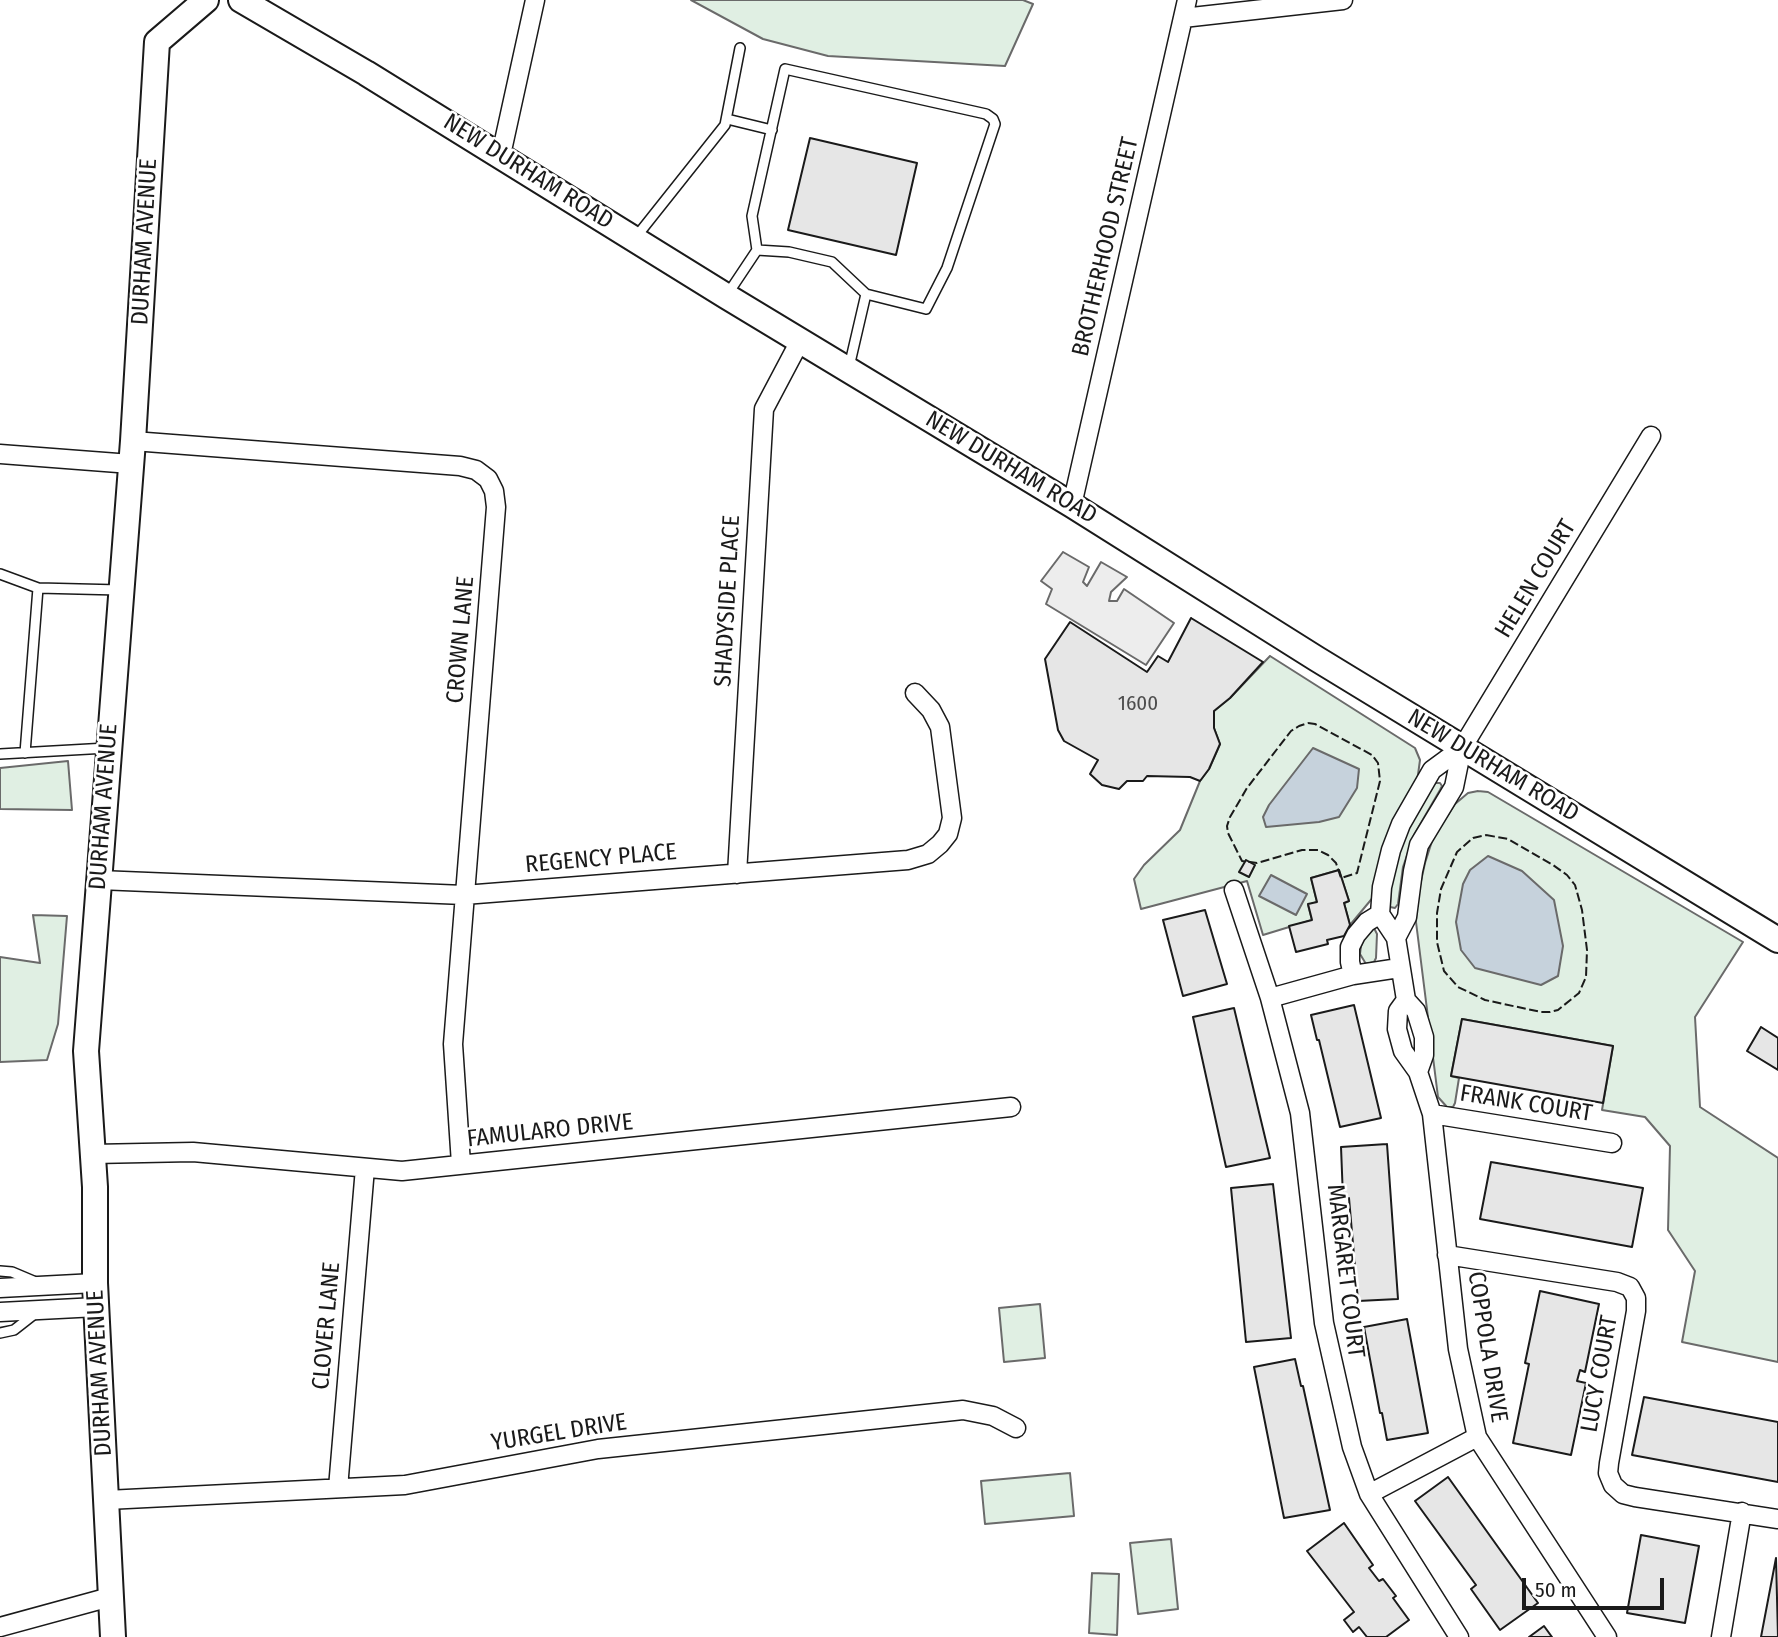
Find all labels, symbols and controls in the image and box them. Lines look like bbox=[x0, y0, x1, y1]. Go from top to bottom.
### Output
street label: NEW DURHAM ROAD bbox=[438, 108, 618, 236]
street label: BROTHERHOOD STREET bbox=[1067, 135, 1145, 359]
street label: DURHAM AVENUE bbox=[126, 158, 164, 326]
street label: NEW DURHAM ROAD bbox=[920, 406, 1102, 530]
street label: SHADYSIDE PLACE bbox=[709, 514, 747, 688]
street label: HELEN COURT bbox=[1490, 515, 1582, 643]
street label: CROWN LANE bbox=[441, 575, 481, 705]
house number: 1600 bbox=[1118, 691, 1158, 717]
street label: NEW DURHAM ROAD bbox=[1402, 704, 1584, 828]
street label: DURHAM AVENUE bbox=[84, 723, 124, 891]
street label: REGENCY PLACE bbox=[524, 838, 678, 880]
street label: FRANK COURT bbox=[1458, 1079, 1594, 1129]
street label: FAMULARO DRIVE bbox=[466, 1108, 634, 1154]
street label: MARGARET COURT bbox=[1320, 1183, 1370, 1359]
street label: CLOVER LANE bbox=[307, 1261, 347, 1391]
street label: COPPOLA DRIVE bbox=[1461, 1269, 1513, 1425]
street label: DURHAM AVENUE bbox=[81, 1289, 119, 1457]
street label: LUCY COURT bbox=[1576, 1313, 1624, 1435]
street label: YURGEL DRIVE bbox=[489, 1408, 629, 1458]
scale bar bbox=[1526, 1564, 1668, 1608]
text: 50 m bbox=[1535, 1577, 1577, 1603]

